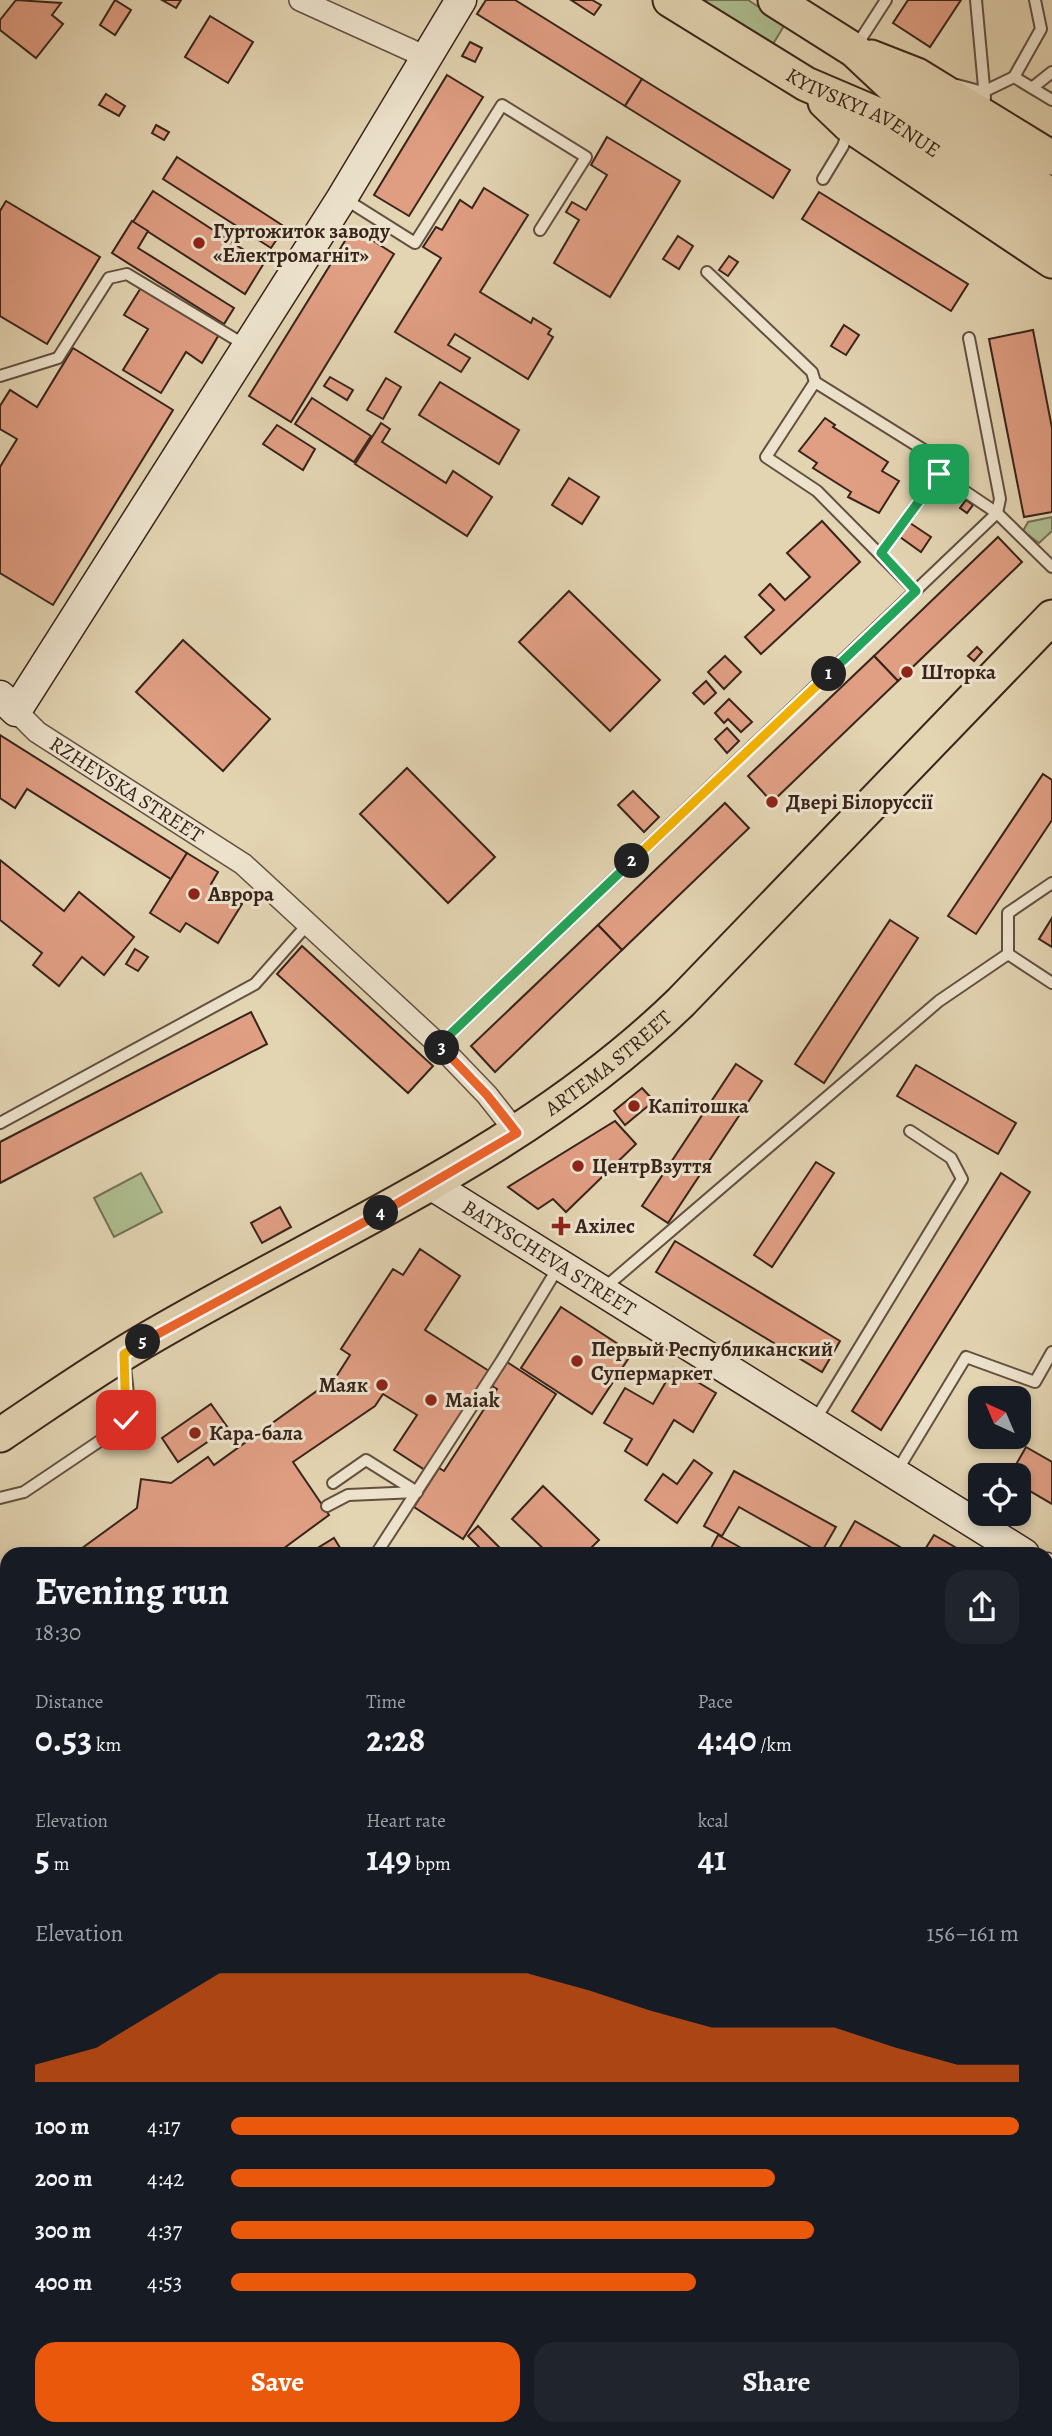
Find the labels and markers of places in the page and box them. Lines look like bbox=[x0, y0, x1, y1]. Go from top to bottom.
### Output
place label: Гуртожиток заводу «Електромагніт» bbox=[213, 217, 391, 269]
marker: Гуртожиток заводу «Електромагніт» bbox=[191, 235, 207, 251]
pin bbox=[909, 444, 969, 504]
pin: 1 bbox=[812, 656, 846, 692]
place label: Шторка bbox=[921, 658, 996, 686]
marker: Шторка bbox=[899, 664, 915, 680]
place label: Двері Білоруссії bbox=[786, 788, 934, 816]
marker: Двері Білоруссії bbox=[764, 794, 780, 810]
pin: 2 bbox=[614, 844, 650, 878]
place label: Аврора bbox=[207, 880, 274, 908]
marker: Аврора bbox=[186, 886, 202, 902]
pin: 3 bbox=[424, 1030, 460, 1066]
place label: Капітошка bbox=[648, 1092, 749, 1120]
marker: Капітошка bbox=[626, 1098, 642, 1114]
place label: ЦентрВзуття bbox=[592, 1152, 712, 1180]
marker: ЦентрВзуття bbox=[570, 1158, 586, 1174]
pin: 4 bbox=[364, 1196, 398, 1230]
place label: Ахілес bbox=[574, 1212, 635, 1240]
marker: Ахілес bbox=[553, 1218, 569, 1234]
pin: 5 bbox=[125, 1324, 160, 1360]
place label: Первый Республиканский Супермаркет bbox=[591, 1335, 833, 1387]
marker: Первый Республиканский Супермаркет bbox=[569, 1353, 585, 1369]
place label: Маяк bbox=[319, 1371, 368, 1399]
marker: Маяк bbox=[374, 1377, 390, 1393]
place label: Maiak bbox=[445, 1386, 500, 1414]
pin bbox=[96, 1390, 156, 1450]
marker: Maiak bbox=[423, 1392, 439, 1408]
place label: Кара-бала bbox=[209, 1419, 303, 1447]
marker: Кара-бала bbox=[187, 1425, 203, 1441]

